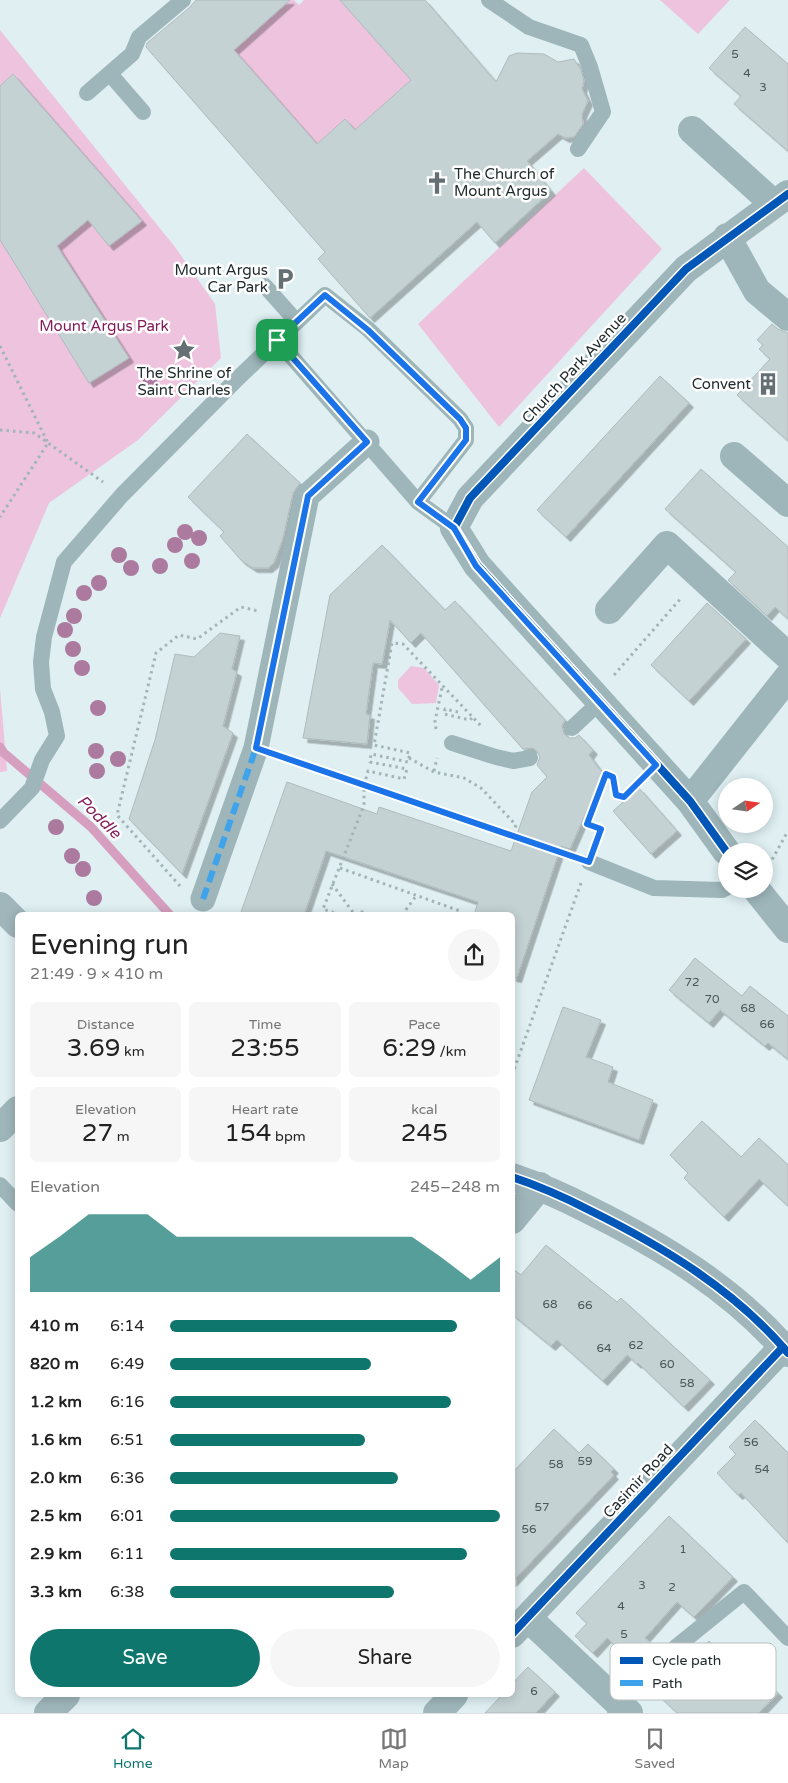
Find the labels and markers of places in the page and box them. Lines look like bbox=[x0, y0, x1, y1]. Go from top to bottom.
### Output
place label: The Church of Mount Argus bbox=[454, 165, 555, 200]
church icon: The Church of Mount Argus bbox=[424, 170, 450, 196]
place label: Mount Argus Car Park bbox=[174, 261, 268, 296]
parking icon: Mount Argus Car Park bbox=[272, 266, 298, 292]
pin bbox=[256, 319, 298, 361]
place icon: The Shrine of Saint Charles bbox=[171, 337, 197, 363]
place label: The Shrine of Saint Charles bbox=[137, 364, 232, 399]
building icon: Convent bbox=[755, 371, 781, 397]
place label: Convent bbox=[692, 375, 751, 393]

